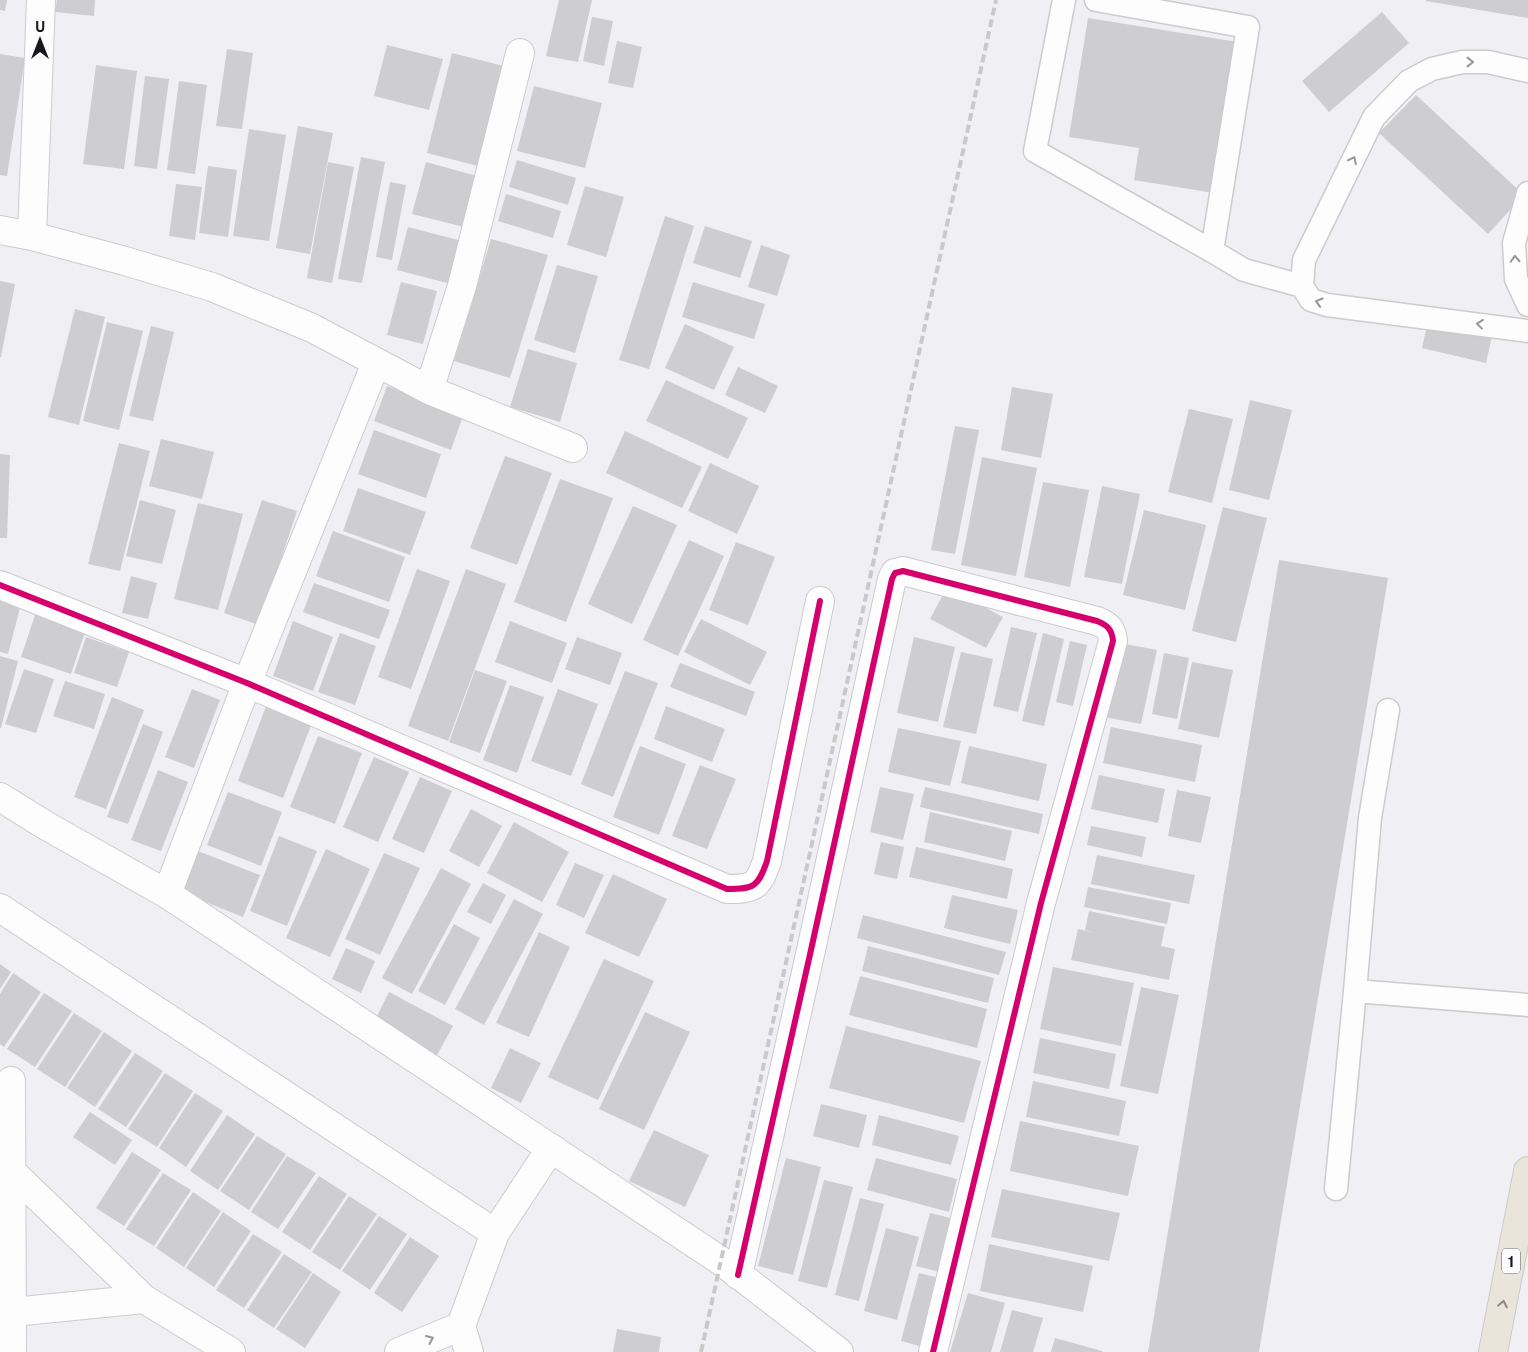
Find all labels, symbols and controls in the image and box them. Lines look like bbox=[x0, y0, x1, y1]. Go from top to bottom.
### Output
north arrow bbox=[15, 15, 65, 65]
text: U bbox=[35, 19, 45, 35]
one-way arrow bbox=[1467, 57, 1475, 67]
one-way arrow bbox=[1347, 156, 1357, 165]
one-way arrow bbox=[1509, 254, 1520, 262]
one-way arrow bbox=[1315, 298, 1324, 308]
one-way arrow bbox=[1475, 320, 1484, 330]
road number: 1 bbox=[1502, 1248, 1520, 1274]
one-way arrow bbox=[1497, 1300, 1507, 1309]
one-way arrow bbox=[425, 1334, 434, 1345]

